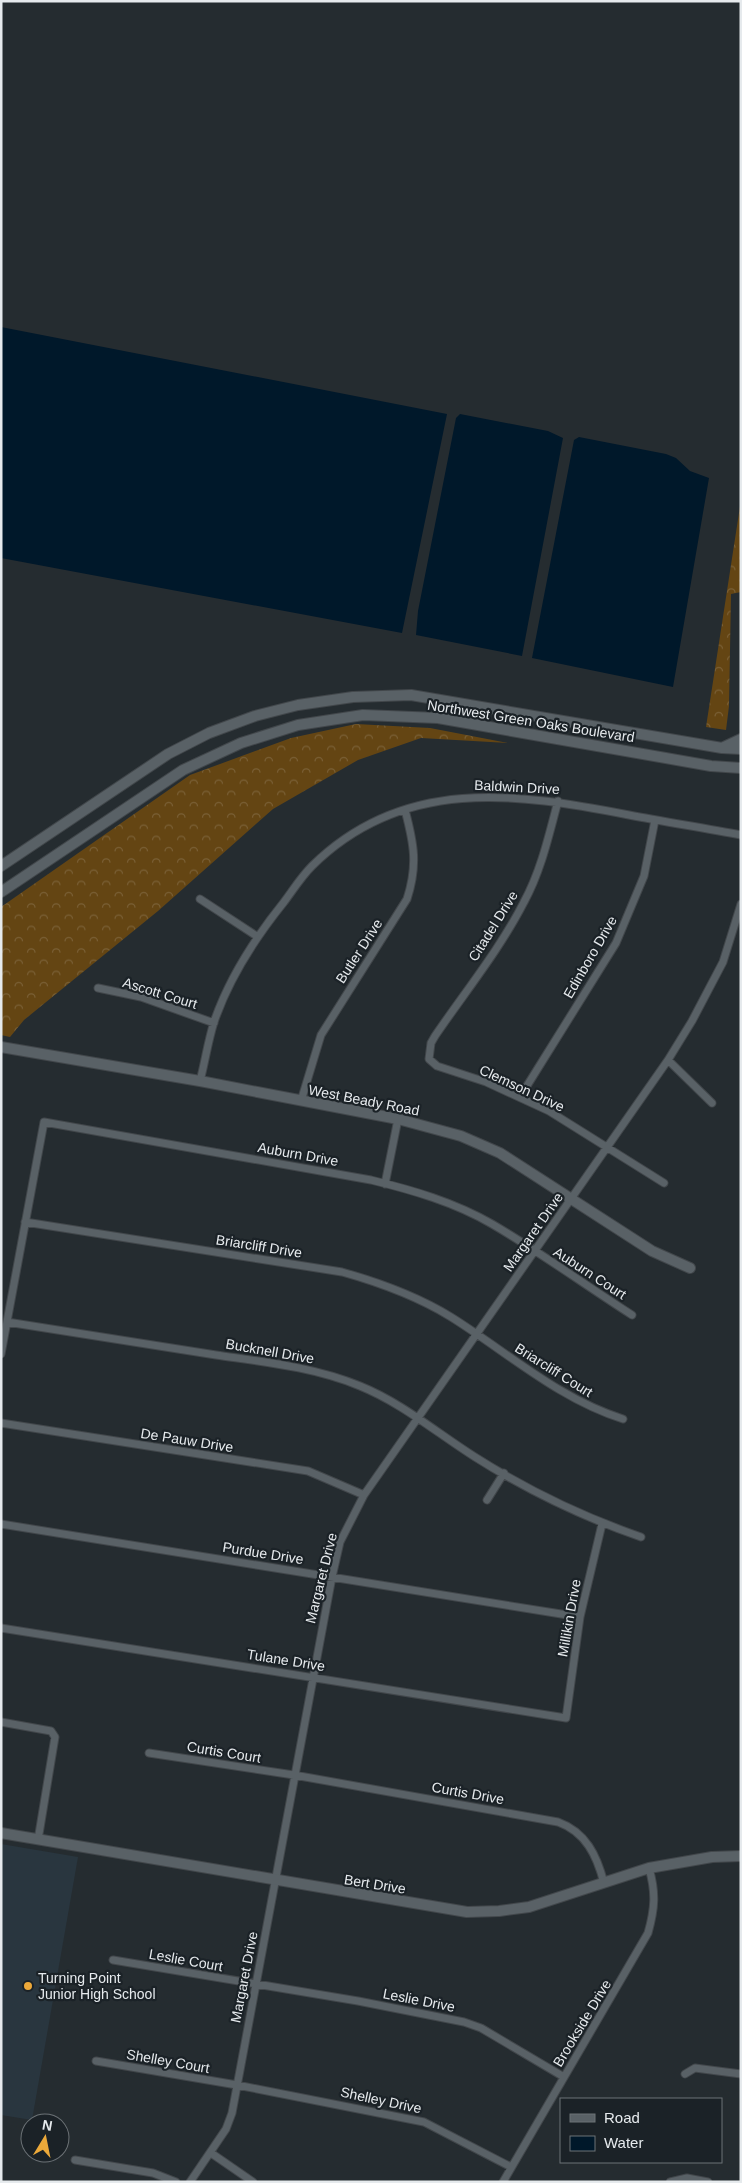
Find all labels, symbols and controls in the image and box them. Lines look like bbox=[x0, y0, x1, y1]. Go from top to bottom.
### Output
street label: Northwest Green Oaks Boulevard bbox=[426, 697, 636, 745]
street label: Baldwin Drive bbox=[474, 777, 560, 797]
street label: Citadel Drive bbox=[465, 888, 521, 964]
street label: Edinboro Drive bbox=[560, 913, 620, 1001]
street label: Butler Drive bbox=[332, 916, 386, 986]
street label: Ascott Court bbox=[121, 974, 199, 1012]
street label: Clemson Drive bbox=[477, 1061, 567, 1115]
street label: West Beady Road bbox=[307, 1081, 421, 1119]
street label: Auburn Drive bbox=[256, 1139, 340, 1169]
street label: Margaret Drive bbox=[500, 1189, 566, 1275]
street label: Briarcliff Drive bbox=[215, 1231, 303, 1261]
street label: Auburn Court bbox=[551, 1244, 629, 1302]
street label: Bucknell Drive bbox=[225, 1335, 316, 1367]
street label: Briarcliff Court bbox=[512, 1340, 596, 1400]
street label: De Pauw Drive bbox=[140, 1425, 235, 1455]
street label: Margaret Drive bbox=[302, 1531, 340, 1625]
street label: Purdue Drive bbox=[221, 1539, 305, 1567]
street label: Millikin Drive bbox=[554, 1578, 584, 1658]
street label: Tulane Drive bbox=[246, 1646, 326, 1674]
street label: Curtis Court bbox=[186, 1738, 262, 1766]
street label: Curtis Drive bbox=[431, 1779, 506, 1807]
street label: Bert Drive bbox=[343, 1871, 407, 1897]
street label: Margaret Drive bbox=[227, 1930, 261, 2024]
street label: Leslie Court bbox=[148, 1946, 224, 1974]
place label: Turning Point Junior High School bbox=[38, 1970, 156, 2002]
street label: Brookside Drive bbox=[550, 1976, 614, 2069]
marker: Turning Point Junior High School bbox=[22, 1980, 34, 1992]
street label: Leslie Drive bbox=[382, 1985, 457, 2015]
street label: Shelley Court bbox=[125, 2046, 211, 2076]
street label: Shelley Drive bbox=[339, 2084, 423, 2116]
legend bbox=[560, 2098, 722, 2163]
text: Road bbox=[604, 2109, 640, 2126]
north arrow bbox=[20, 2113, 70, 2163]
text: N bbox=[41, 2116, 54, 2134]
text: Water bbox=[604, 2134, 643, 2151]

